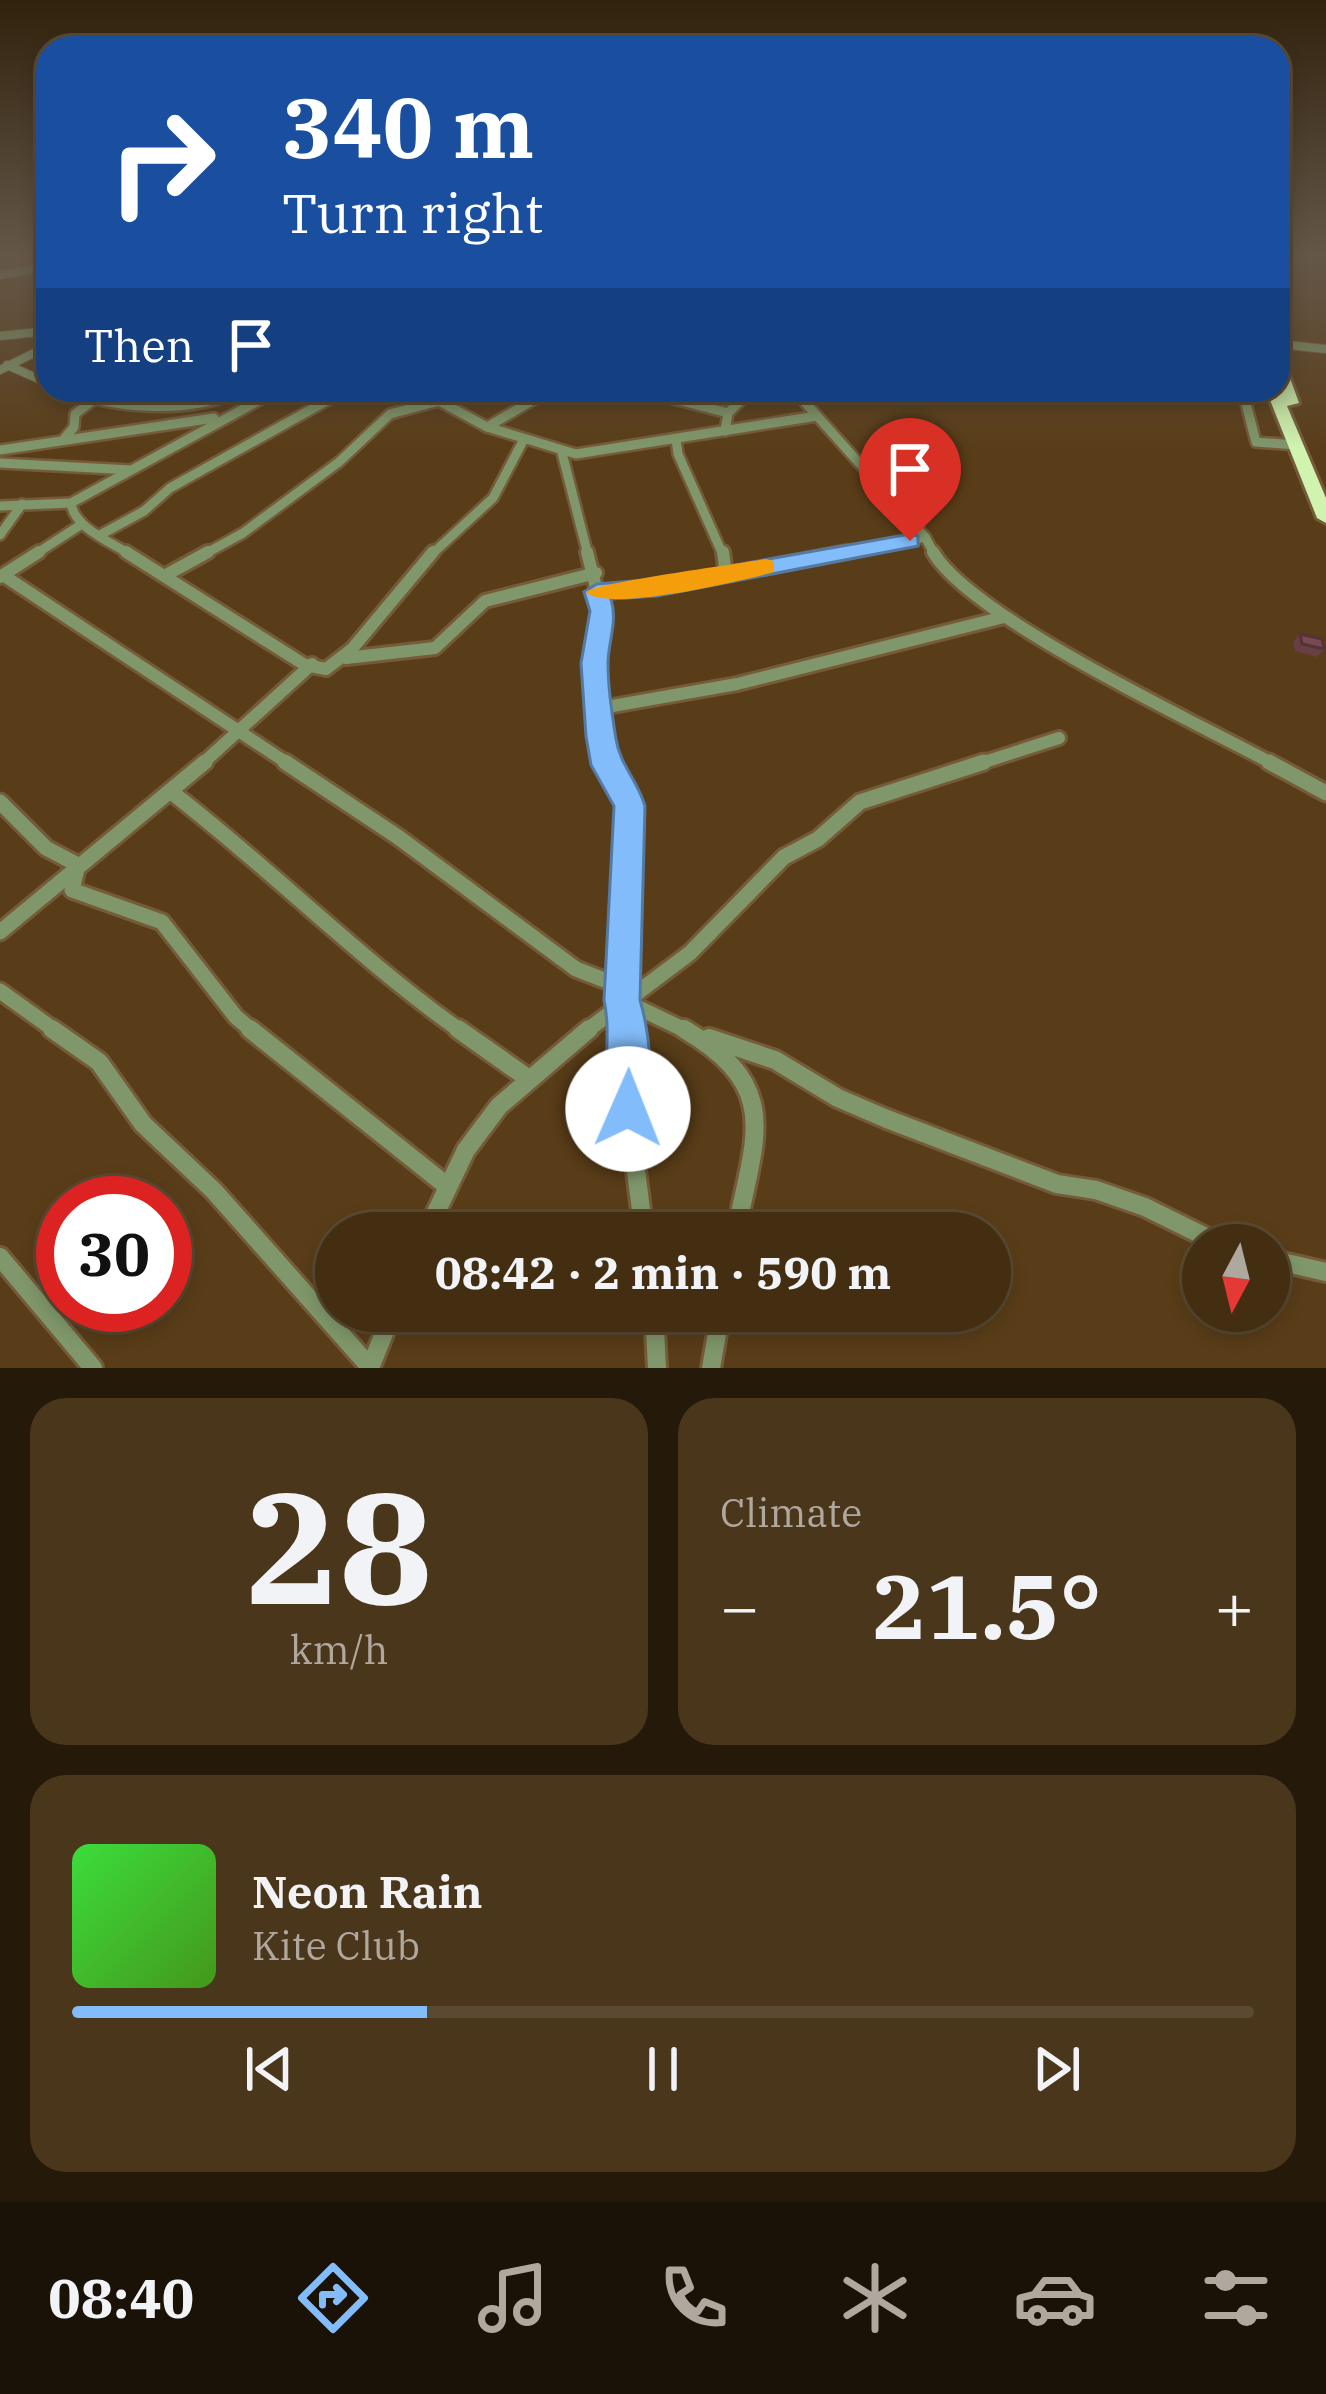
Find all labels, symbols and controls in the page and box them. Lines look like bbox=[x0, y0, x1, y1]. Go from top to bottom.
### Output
text: 340 m bbox=[282, 72, 534, 181]
icon: right bbox=[84, 84, 240, 240]
text: Turn right bbox=[282, 178, 544, 248]
icon: arrive bbox=[218, 312, 284, 378]
text: Then bbox=[84, 316, 194, 374]
pin bbox=[859, 418, 961, 541]
icon: arrive bbox=[877, 436, 943, 502]
position arrow bbox=[565, 1046, 691, 1172]
speed limit sign: 30 bbox=[36, 1176, 192, 1332]
north arrow bbox=[1182, 1224, 1290, 1332]
map controls bbox=[1182, 1224, 1290, 1332]
text: 08:42 · 2 min · 590 m bbox=[435, 1243, 891, 1301]
text: 28 bbox=[245, 1444, 433, 1647]
text: Climate bbox=[720, 1487, 862, 1538]
text: 21.5° bbox=[872, 1547, 1102, 1664]
text: − bbox=[720, 1563, 760, 1649]
text: + bbox=[1214, 1563, 1254, 1649]
text: km/h bbox=[290, 1624, 388, 1675]
text: Neon Rain bbox=[252, 1862, 482, 1920]
text: Kite Club bbox=[252, 1920, 420, 1971]
icon: previous bbox=[236, 2036, 302, 2102]
icon: pause bbox=[630, 2036, 696, 2102]
icon: next bbox=[1024, 2036, 1090, 2102]
icon: directions bbox=[291, 2256, 375, 2340]
icon: music bbox=[471, 2256, 555, 2340]
icon: phone bbox=[652, 2256, 736, 2340]
icon: climate bbox=[833, 2256, 917, 2340]
icon: car bbox=[1013, 2256, 1097, 2340]
icon: filters bbox=[1194, 2256, 1278, 2340]
text: 08:40 bbox=[48, 2263, 194, 2333]

